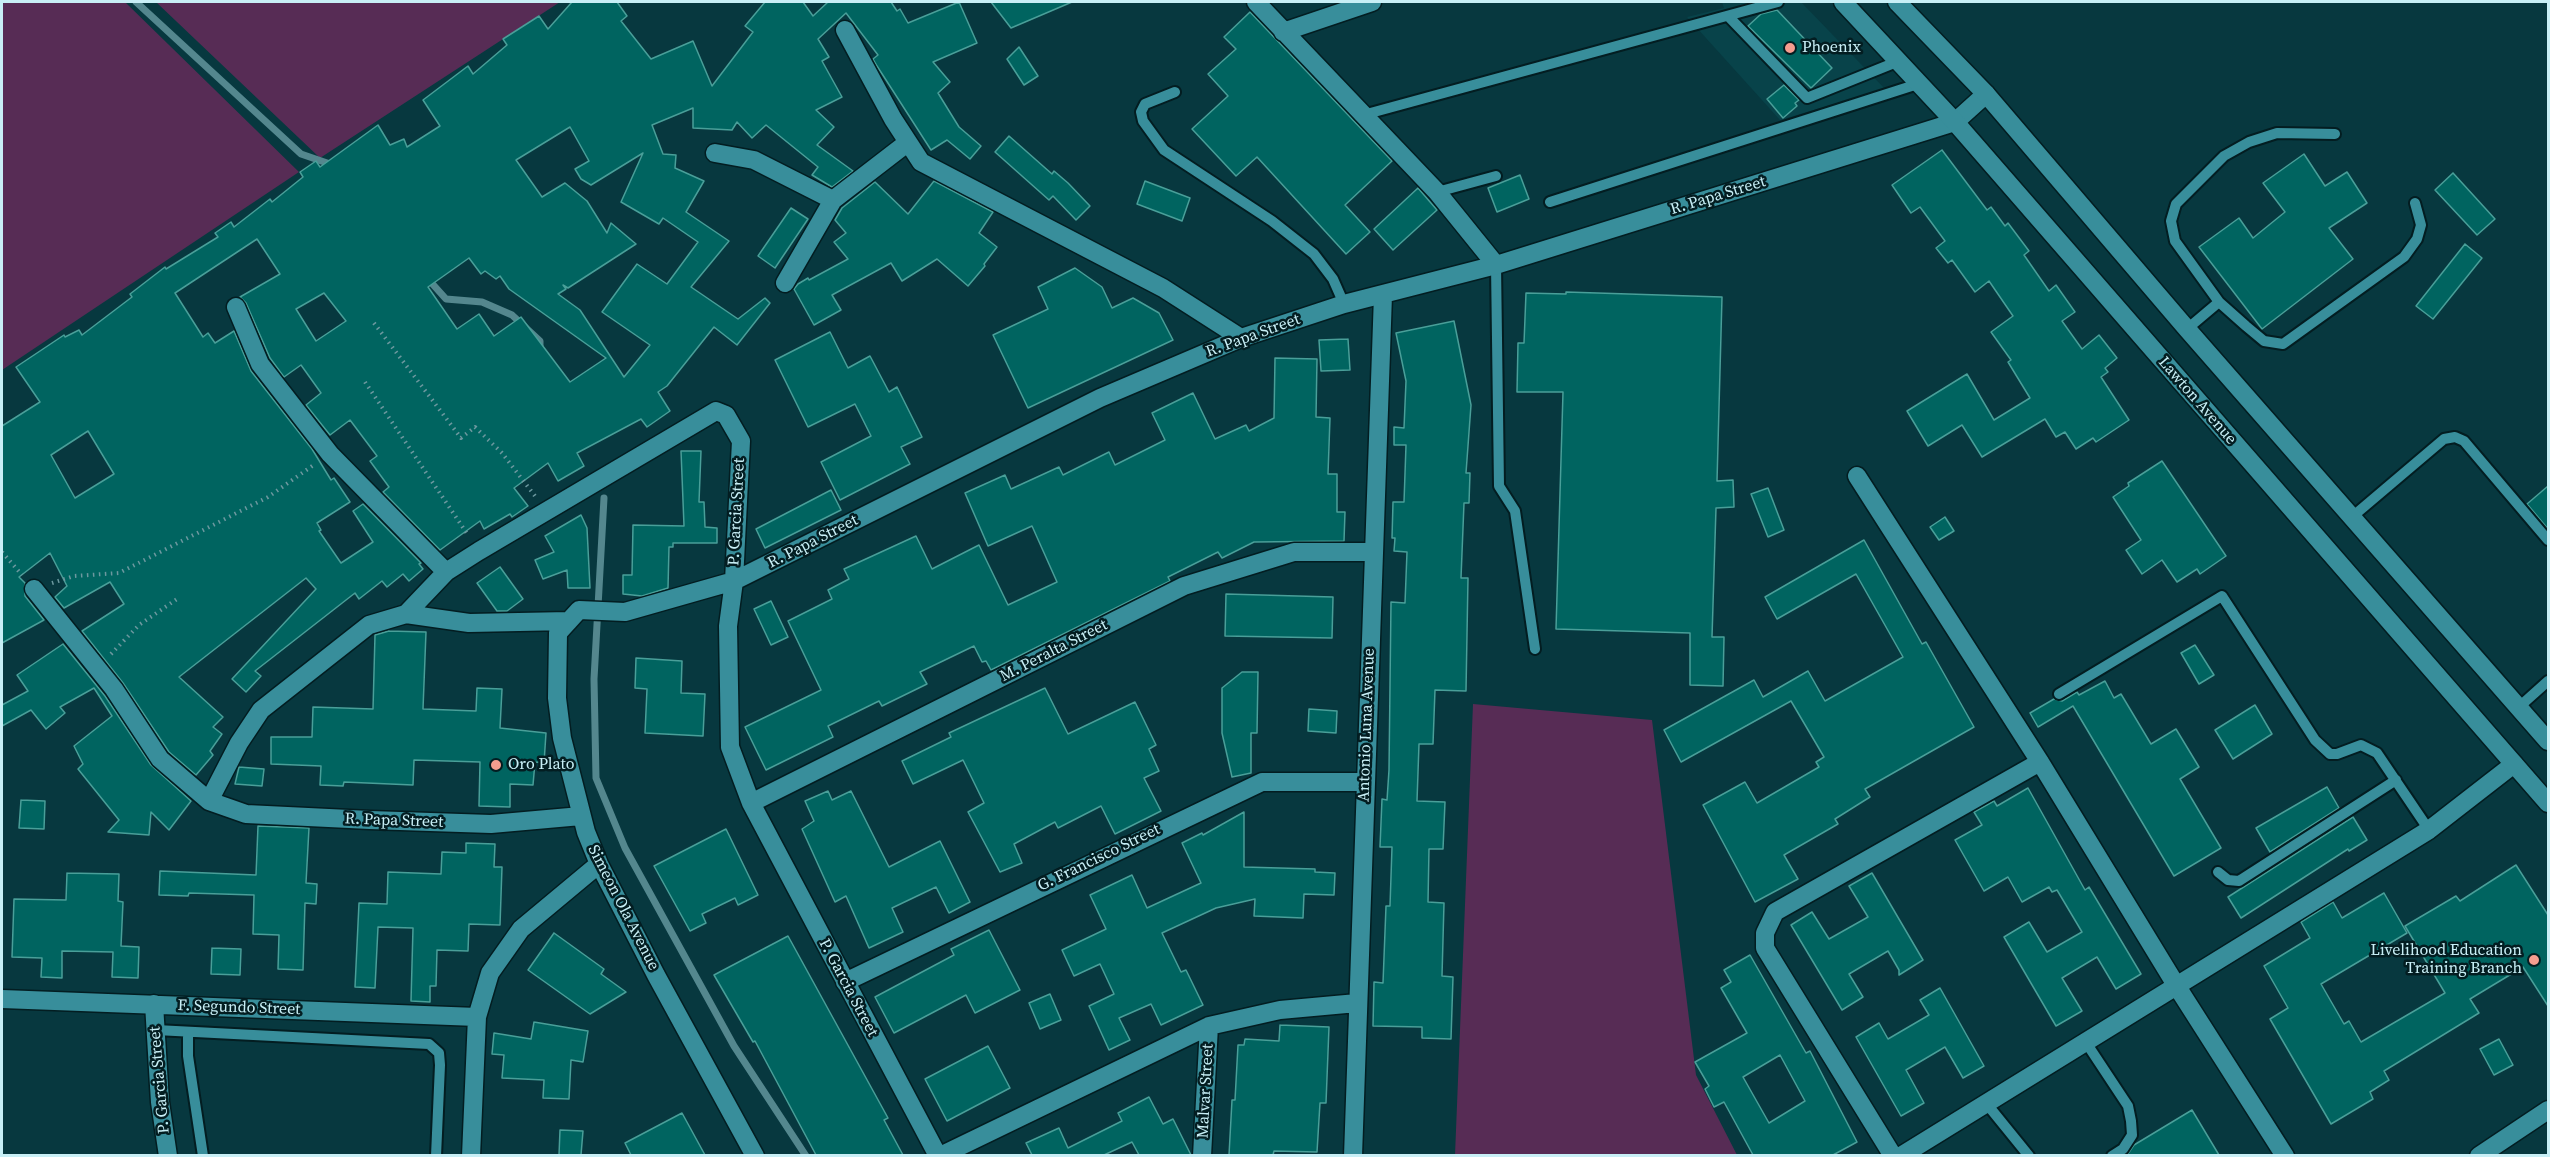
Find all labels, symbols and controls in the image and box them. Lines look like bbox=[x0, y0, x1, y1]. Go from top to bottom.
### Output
place label: Phoenix bbox=[1802, 38, 1861, 58]
marker: Phoenix bbox=[1783, 41, 1797, 55]
street label: R. Papa Street bbox=[1668, 172, 1768, 220]
street label: R. Papa Street bbox=[1203, 310, 1303, 362]
street label: Lawton Avenue bbox=[2154, 353, 2240, 449]
street label: P. Garcia Street bbox=[725, 458, 749, 566]
street label: R. Papa Street bbox=[765, 511, 861, 573]
street label: M. Peralta Street bbox=[997, 616, 1111, 686]
street label: Antonio Luna Avenue bbox=[1355, 648, 1379, 802]
place label: Oro Plato bbox=[508, 755, 575, 775]
marker: Oro Plato bbox=[489, 758, 503, 772]
street label: R. Papa Street bbox=[344, 810, 444, 832]
street label: G. Francisco Street bbox=[1035, 820, 1163, 896]
street label: Simeon Ola Avenue bbox=[583, 842, 663, 974]
street label: P. Garcia Street bbox=[814, 936, 882, 1040]
place label: Livelihood Education Training Branch bbox=[2371, 941, 2522, 979]
marker: Livelihood Education Training Branch bbox=[2527, 953, 2541, 967]
street label: F. Segundo Street bbox=[177, 996, 301, 1020]
street label: P. Garcia Street bbox=[146, 1026, 174, 1134]
street label: Malvar Street bbox=[1194, 1043, 1218, 1139]

